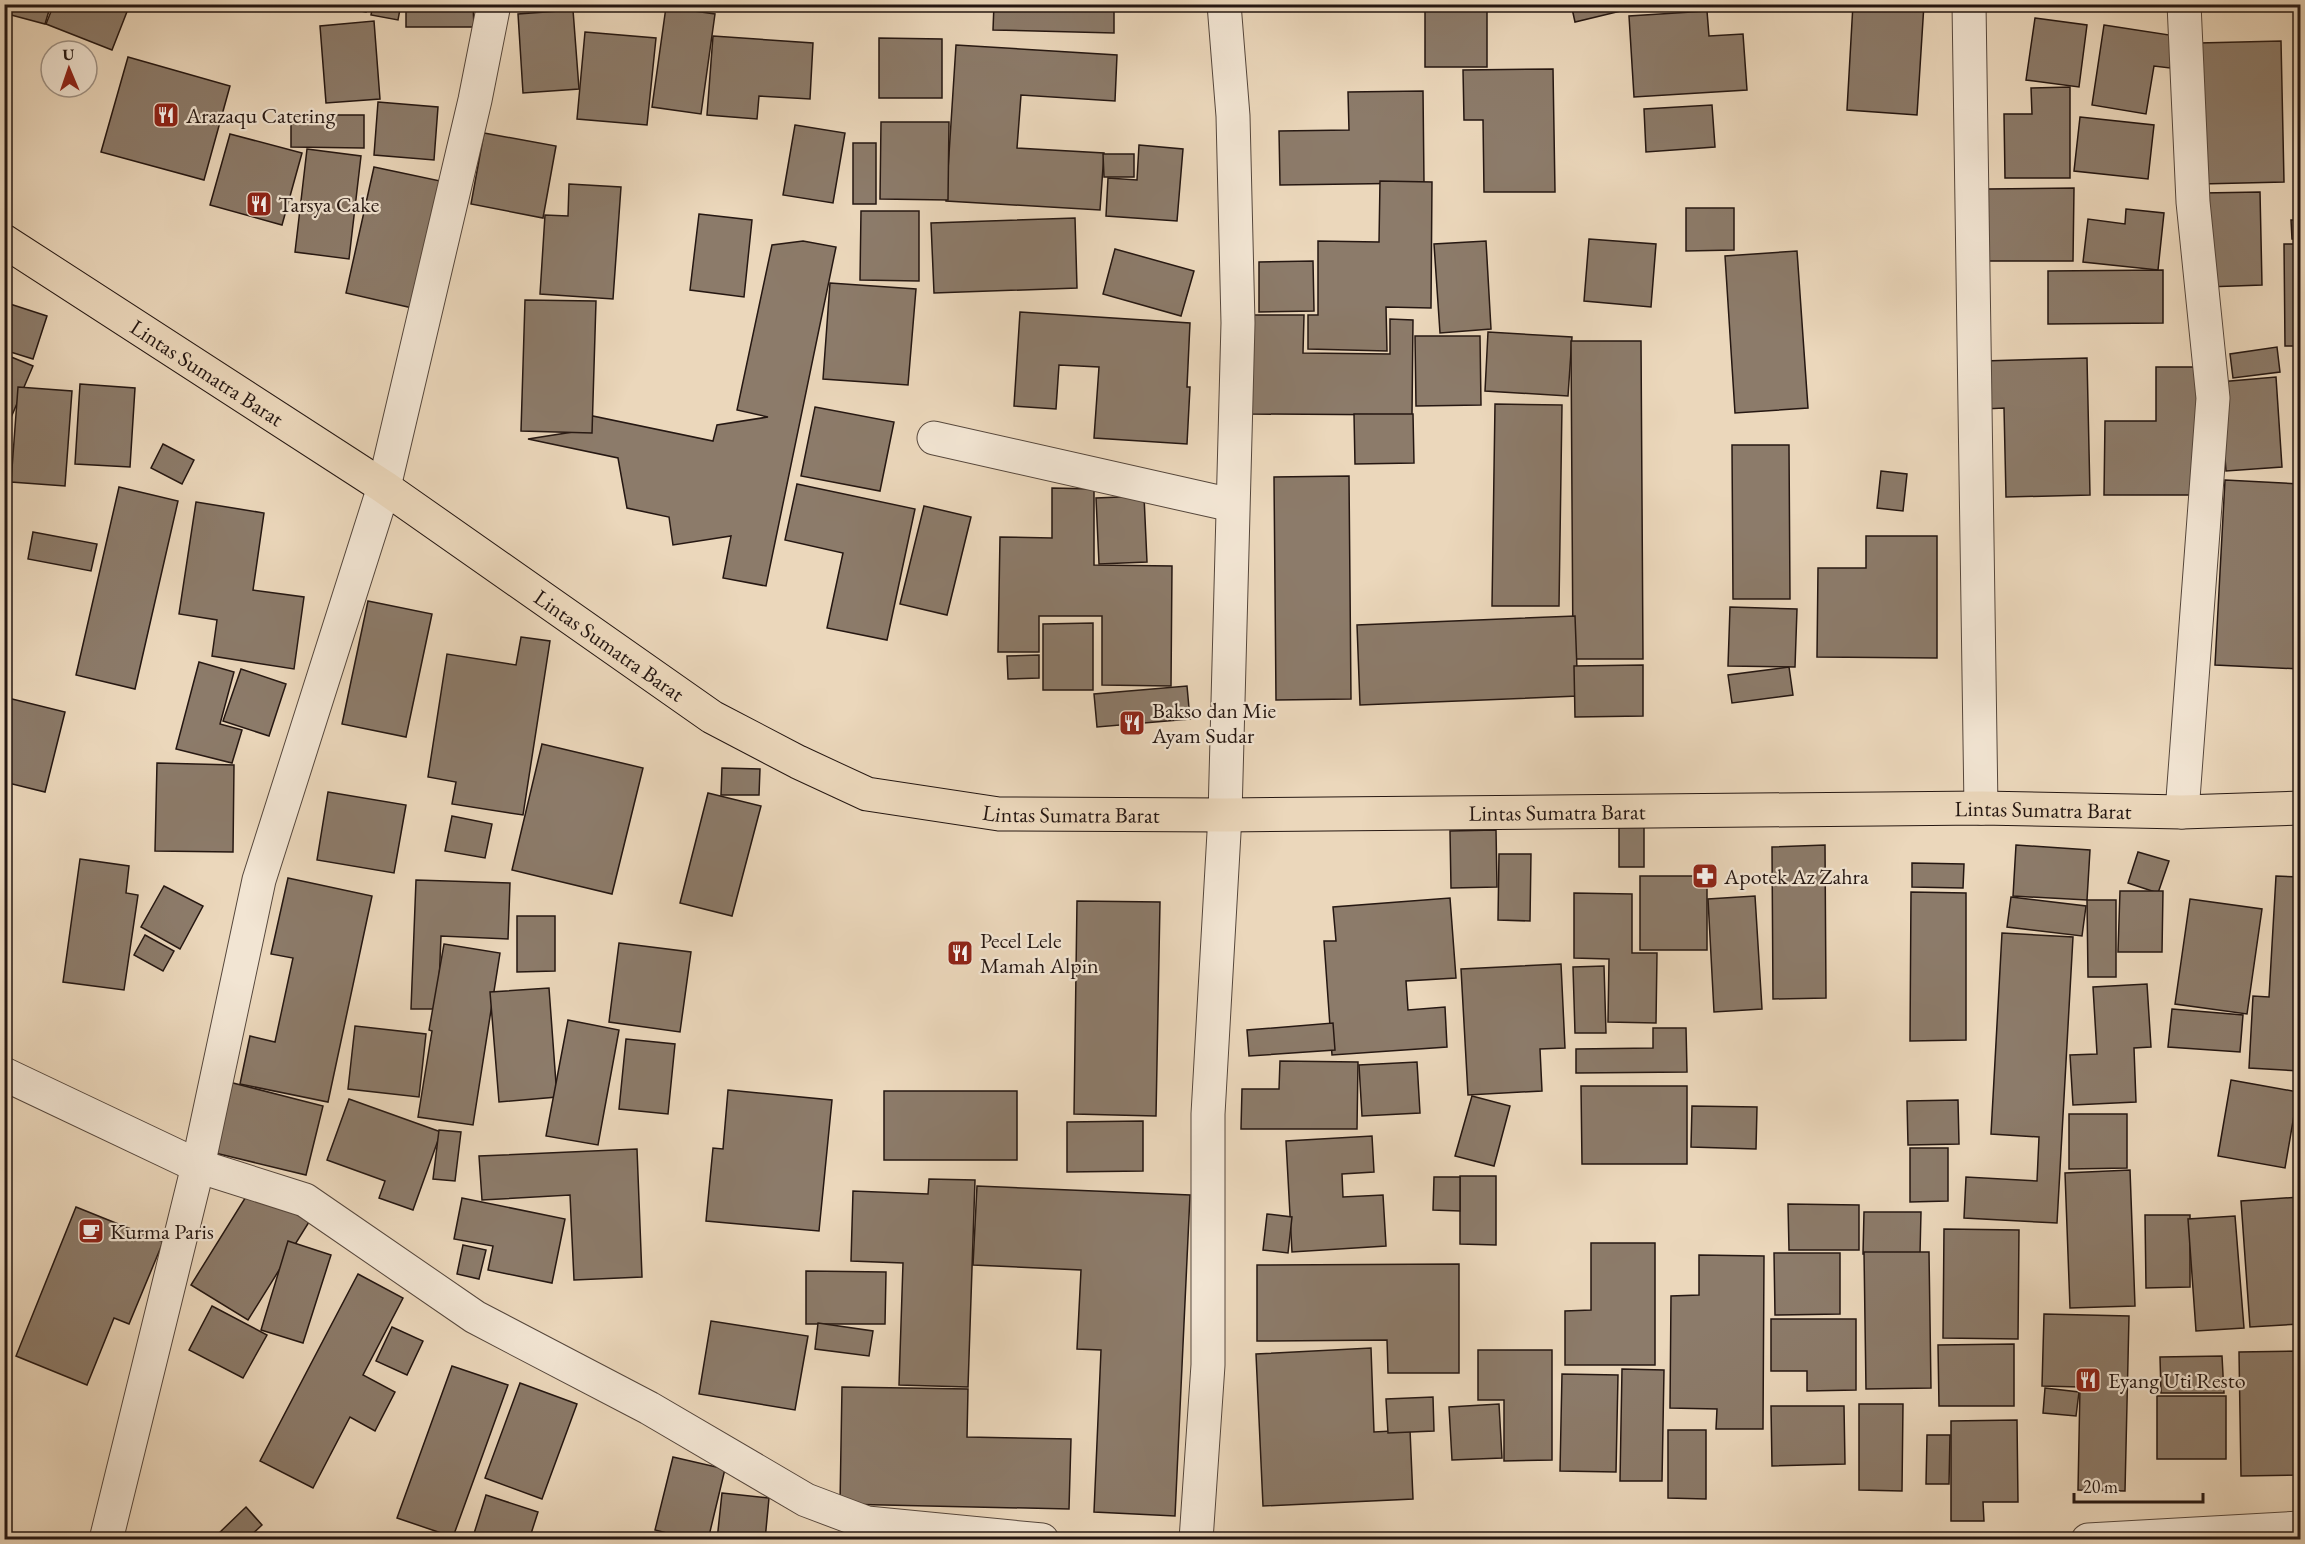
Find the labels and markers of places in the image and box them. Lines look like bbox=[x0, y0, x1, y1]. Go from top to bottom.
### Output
restaurant icon: Arazaqu Catering bbox=[151, 100, 181, 130]
place label: Arazaqu Catering bbox=[185, 101, 336, 130]
restaurant icon: Tarsya Cake bbox=[244, 189, 274, 219]
place label: Tarsya Cake bbox=[278, 190, 380, 219]
place label: Bakso dan Mie Ayam Sudar bbox=[1151, 696, 1277, 750]
restaurant icon: Bakso dan Mie Ayam Sudar bbox=[1117, 708, 1147, 738]
pharmacy icon: Apotek Az Zahra bbox=[1690, 861, 1720, 891]
place label: Apotek Az Zahra bbox=[1723, 862, 1869, 891]
place label: Pecel Lele Mamah Alpin bbox=[980, 926, 1099, 980]
restaurant icon: Pecel Lele Mamah Alpin bbox=[945, 938, 975, 968]
cafe icon: Kurma Paris bbox=[76, 1216, 106, 1246]
place label: Kurma Paris bbox=[110, 1217, 214, 1246]
restaurant icon: Eyang Uti Resto bbox=[2073, 1365, 2103, 1395]
place label: Eyang Uti Resto bbox=[2108, 1366, 2246, 1395]

